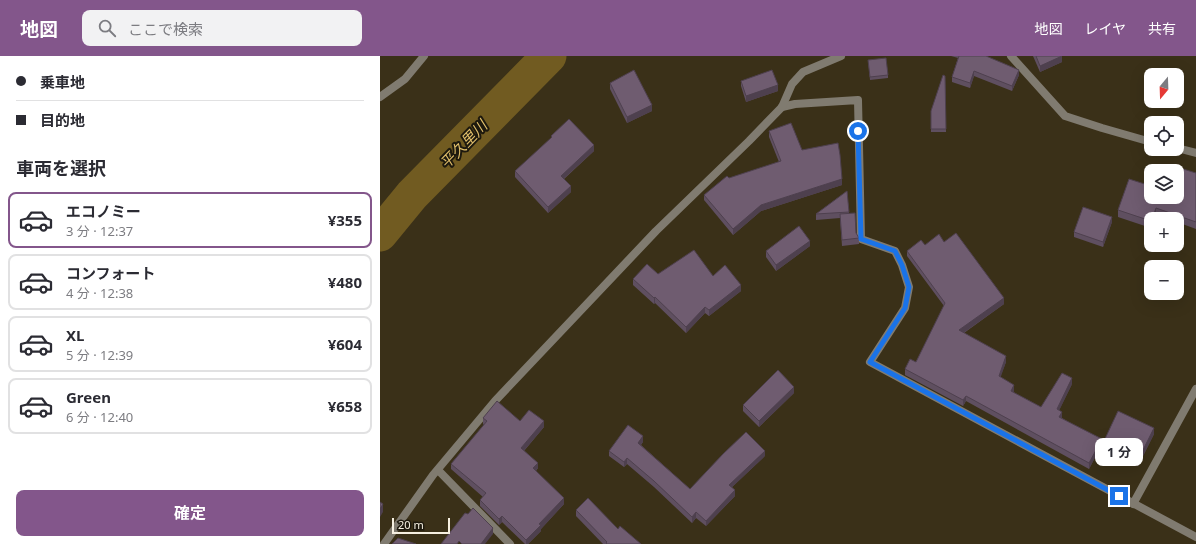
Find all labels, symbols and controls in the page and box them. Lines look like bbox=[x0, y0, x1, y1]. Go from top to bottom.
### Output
search box bbox=[82, 10, 362, 46]
text: 地図 bbox=[20, 16, 58, 42]
icon: search bbox=[96, 17, 118, 39]
text: ここで検索 bbox=[128, 19, 203, 39]
text: 地図 bbox=[1034, 19, 1062, 38]
text: レイヤ bbox=[1084, 19, 1126, 38]
text: 共有 bbox=[1148, 19, 1176, 38]
north arrow bbox=[1144, 68, 1184, 108]
map controls bbox=[1144, 68, 1184, 300]
text: 乗車地 bbox=[40, 72, 85, 92]
text: 目的地 bbox=[40, 110, 85, 130]
water label: 平久里川 bbox=[435, 114, 492, 173]
button: locate bbox=[1144, 116, 1184, 156]
route start bbox=[849, 122, 867, 140]
text: 車両を選択 bbox=[16, 156, 106, 180]
button: layers bbox=[1144, 164, 1184, 204]
text: エコノミー bbox=[66, 201, 141, 221]
icon: car bbox=[18, 202, 54, 238]
text: ¥355 bbox=[328, 210, 362, 230]
button: + bbox=[1144, 212, 1184, 252]
text: 3 分 · 12:37 bbox=[66, 222, 133, 240]
button: − bbox=[1144, 260, 1184, 300]
text: コンフォート bbox=[66, 263, 156, 283]
icon: car bbox=[18, 264, 54, 300]
text: ¥480 bbox=[328, 272, 362, 292]
text: 4 分 · 12:38 bbox=[66, 284, 133, 302]
text: XL bbox=[66, 325, 84, 345]
icon: car bbox=[18, 326, 54, 362]
text: ¥604 bbox=[328, 334, 362, 354]
text: 5 分 · 12:39 bbox=[66, 346, 133, 364]
text: Green bbox=[66, 387, 111, 407]
icon: car bbox=[18, 388, 54, 424]
text: ¥658 bbox=[328, 396, 362, 416]
text: 6 分 · 12:40 bbox=[66, 408, 133, 426]
callout: 1 分 bbox=[1095, 438, 1143, 466]
text: 1 分 bbox=[1107, 443, 1131, 461]
route end bbox=[1110, 487, 1128, 505]
button: 確定 bbox=[16, 490, 364, 536]
scale bar bbox=[392, 516, 450, 535]
text: 20 m bbox=[398, 517, 424, 532]

